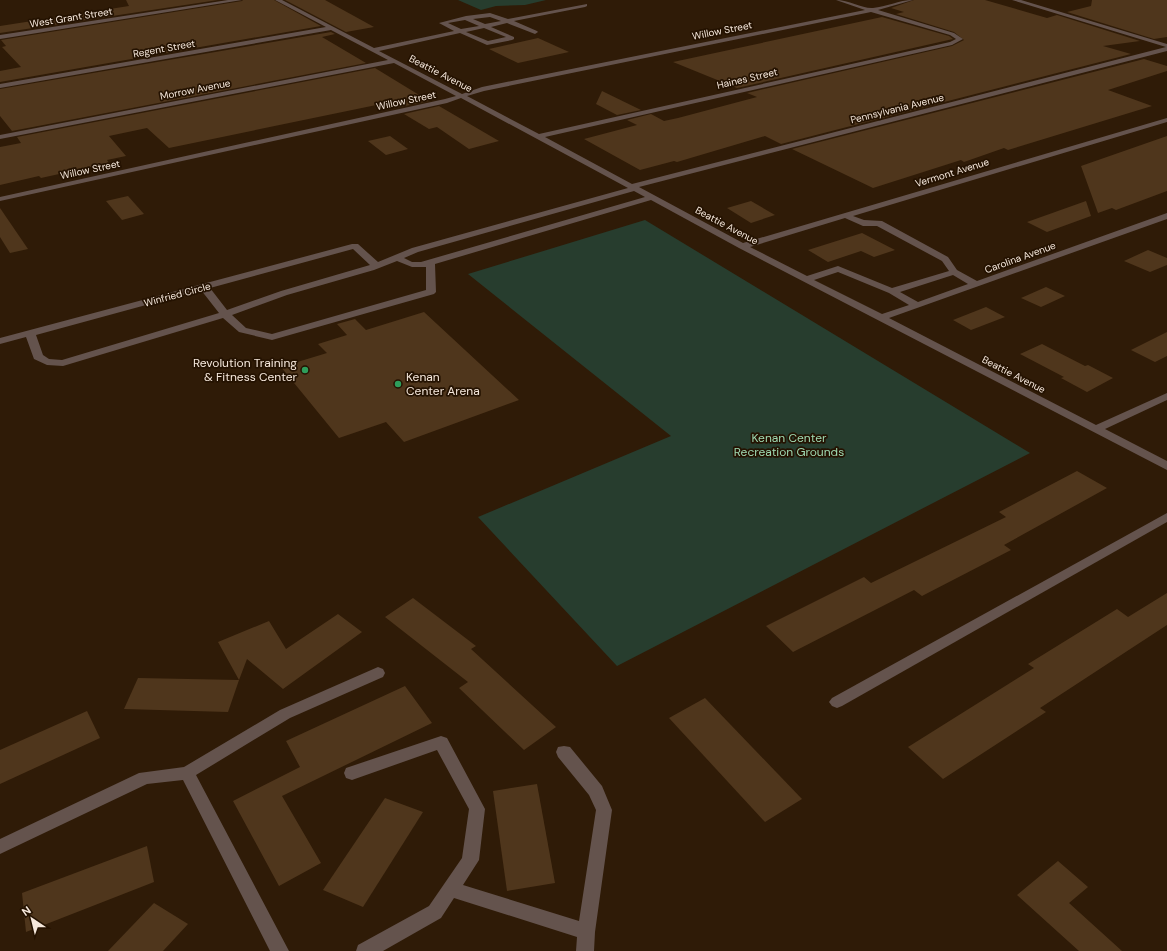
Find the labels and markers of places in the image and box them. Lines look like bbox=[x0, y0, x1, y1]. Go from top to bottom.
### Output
place label: Revolution Training & Fitness Center bbox=[193, 355, 298, 385]
marker: Revolution Training & Fitness Center bbox=[300, 365, 310, 375]
place label: Kenan Center Arena bbox=[406, 369, 480, 399]
marker: Kenan Center Arena bbox=[393, 379, 403, 389]

